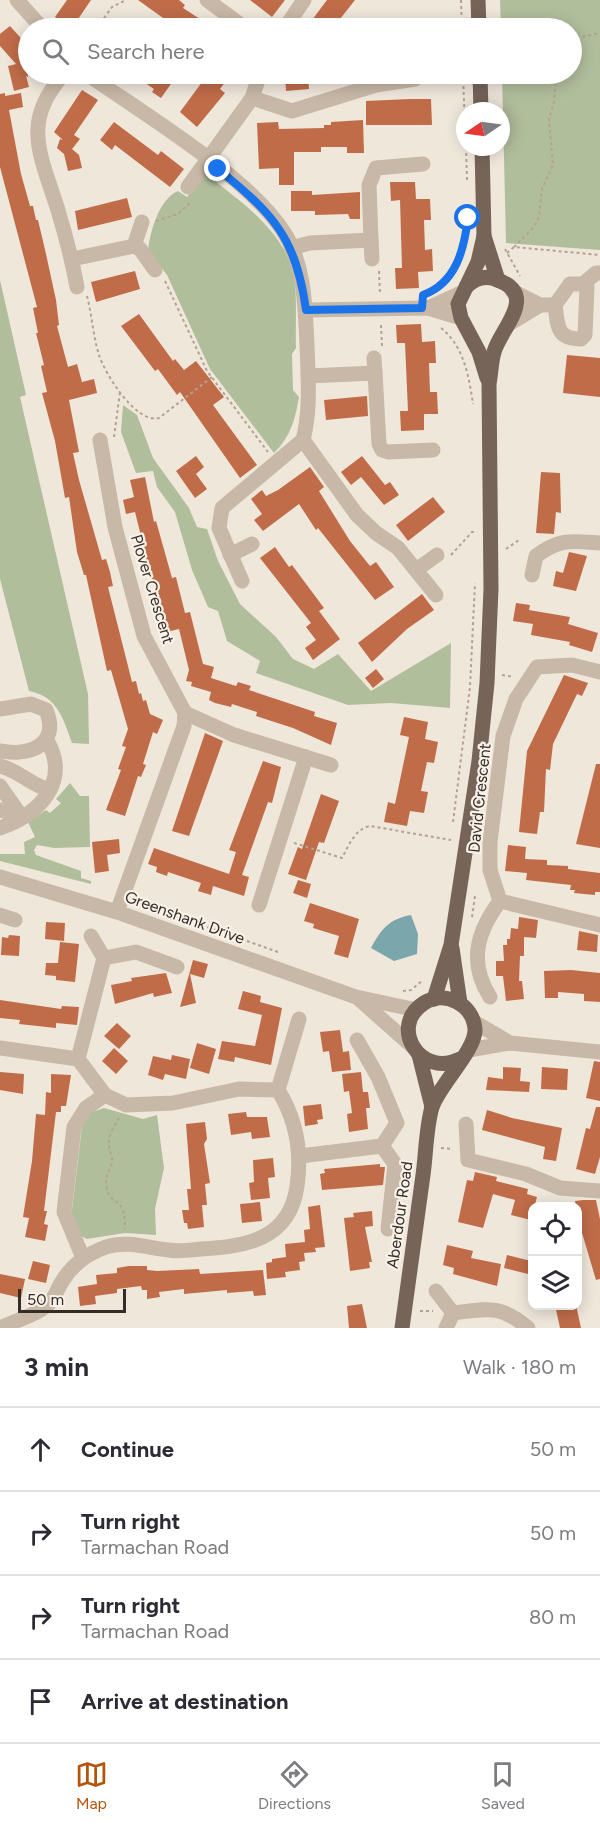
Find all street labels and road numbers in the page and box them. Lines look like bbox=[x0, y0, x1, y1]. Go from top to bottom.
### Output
street label: Plover Crescent bbox=[127, 532, 178, 646]
street label: David Crescent bbox=[464, 742, 495, 854]
street label: Greenshank Drive bbox=[122, 887, 248, 948]
street label: Aberdour Road bbox=[383, 1160, 416, 1270]

